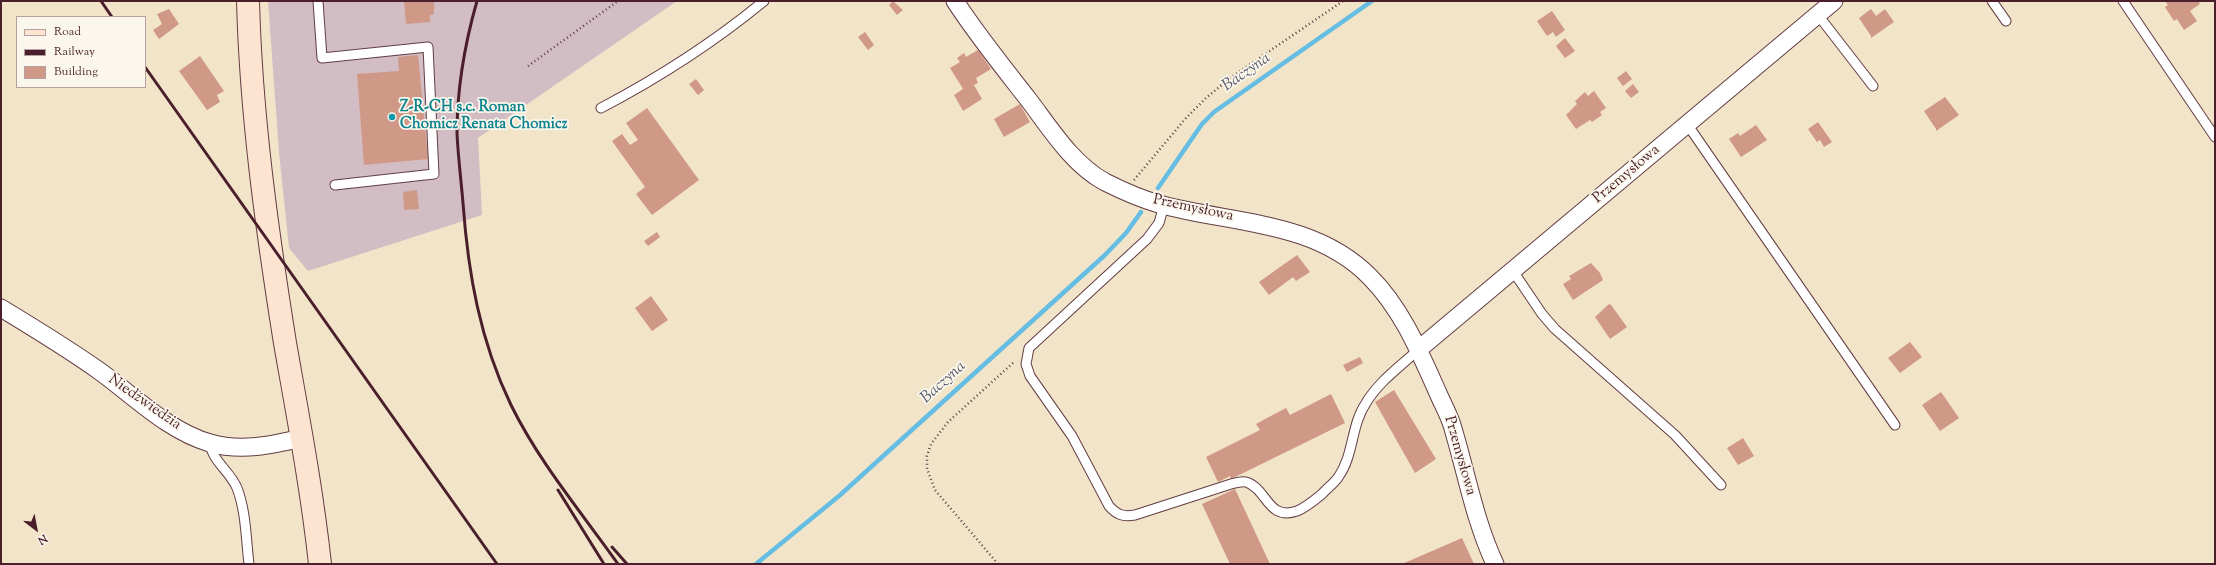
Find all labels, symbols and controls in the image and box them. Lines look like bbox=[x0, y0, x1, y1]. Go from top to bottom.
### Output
legend bbox=[16, 16, 146, 88]
text: Road bbox=[54, 23, 81, 41]
text: Railway bbox=[54, 43, 95, 61]
water label: Baczyna bbox=[1219, 50, 1275, 96]
text: Building bbox=[54, 63, 98, 81]
place label: Z-R-CH s.c. Roman Chomicz Renata Chomicz bbox=[400, 99, 567, 134]
marker: Z-R-CH s.c. Roman Chomicz Renata Chomicz bbox=[387, 112, 397, 122]
street label: Przemysłowa bbox=[1590, 142, 1664, 208]
street label: Przemysłowa bbox=[1151, 192, 1235, 226]
water label: Baczyna bbox=[917, 358, 971, 408]
street label: Niedźwiedzia bbox=[104, 371, 184, 435]
street label: Przemysłowa bbox=[1439, 414, 1479, 498]
north arrow bbox=[16, 509, 56, 549]
text: N bbox=[34, 530, 50, 548]

